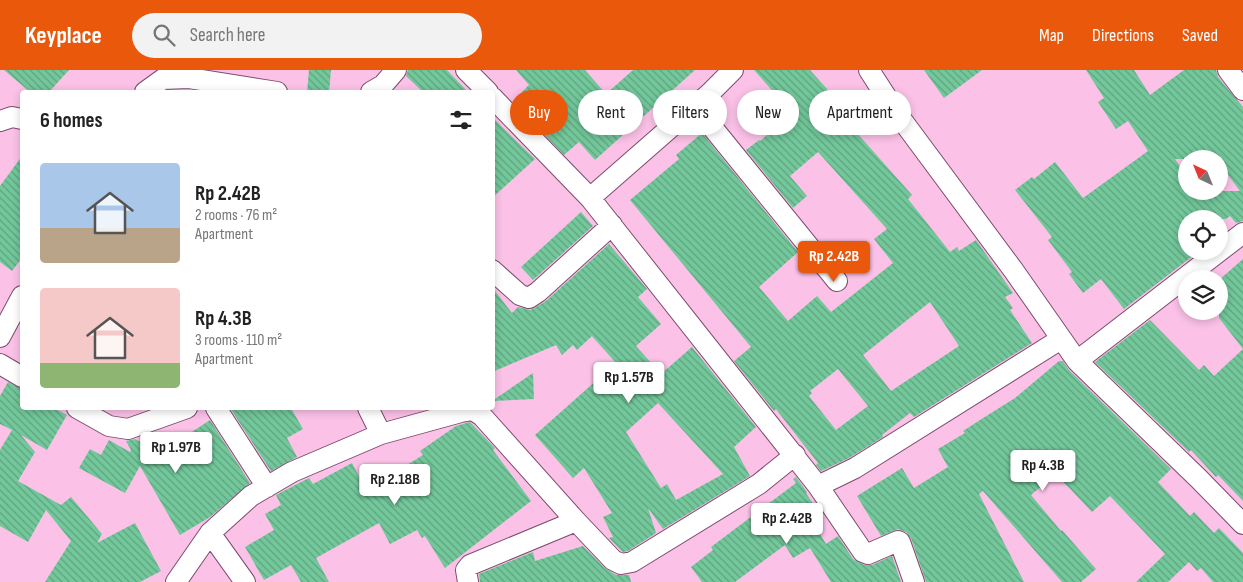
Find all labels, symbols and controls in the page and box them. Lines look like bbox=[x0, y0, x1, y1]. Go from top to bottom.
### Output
search box bbox=[132, 13, 482, 58]
text: Keyplace bbox=[25, 21, 102, 50]
icon: search bbox=[150, 21, 178, 49]
text: Search here bbox=[190, 24, 265, 47]
text: Map bbox=[1039, 25, 1064, 46]
text: Directions bbox=[1092, 25, 1154, 46]
text: Saved bbox=[1182, 25, 1218, 46]
chip: Buy bbox=[510, 90, 568, 135]
chip: Rent bbox=[578, 90, 643, 135]
chip: Filters bbox=[653, 90, 727, 135]
chip: New bbox=[737, 90, 799, 135]
chip: Apartment bbox=[809, 90, 911, 135]
icon: filters bbox=[447, 106, 475, 134]
text: 6 homes bbox=[40, 108, 103, 133]
north arrow bbox=[1178, 150, 1228, 200]
map controls bbox=[1178, 150, 1228, 320]
text: Rp 2.42B bbox=[195, 181, 261, 206]
icon: home bbox=[80, 183, 140, 243]
text: 2 rooms · 76 m² bbox=[195, 206, 277, 225]
button: locate bbox=[1178, 210, 1228, 260]
text: Apartment bbox=[195, 225, 253, 244]
pin: Rp 2.42B bbox=[782, 240, 886, 283]
text: Rp 2.42B bbox=[809, 247, 859, 266]
button: layers bbox=[1178, 270, 1228, 320]
text: Rp 4.3B bbox=[195, 306, 252, 331]
icon: home bbox=[80, 308, 140, 368]
text: 3 rooms · 110 m² bbox=[195, 331, 282, 350]
text: Apartment bbox=[195, 350, 253, 369]
pin: Rp 1.57B bbox=[577, 362, 681, 404]
text: Rp 1.57B bbox=[604, 368, 654, 387]
pin: Rp 1.97B bbox=[124, 432, 228, 474]
text: Rp 1.97B bbox=[151, 438, 201, 457]
pin: Rp 4.3B bbox=[997, 450, 1089, 492]
text: Rp 4.3B bbox=[1021, 456, 1065, 475]
pin: Rp 2.18B bbox=[343, 464, 447, 506]
text: Rp 2.18B bbox=[370, 470, 420, 489]
pin: Rp 2.42B bbox=[735, 502, 839, 545]
text: Rp 2.42B bbox=[762, 509, 812, 528]

